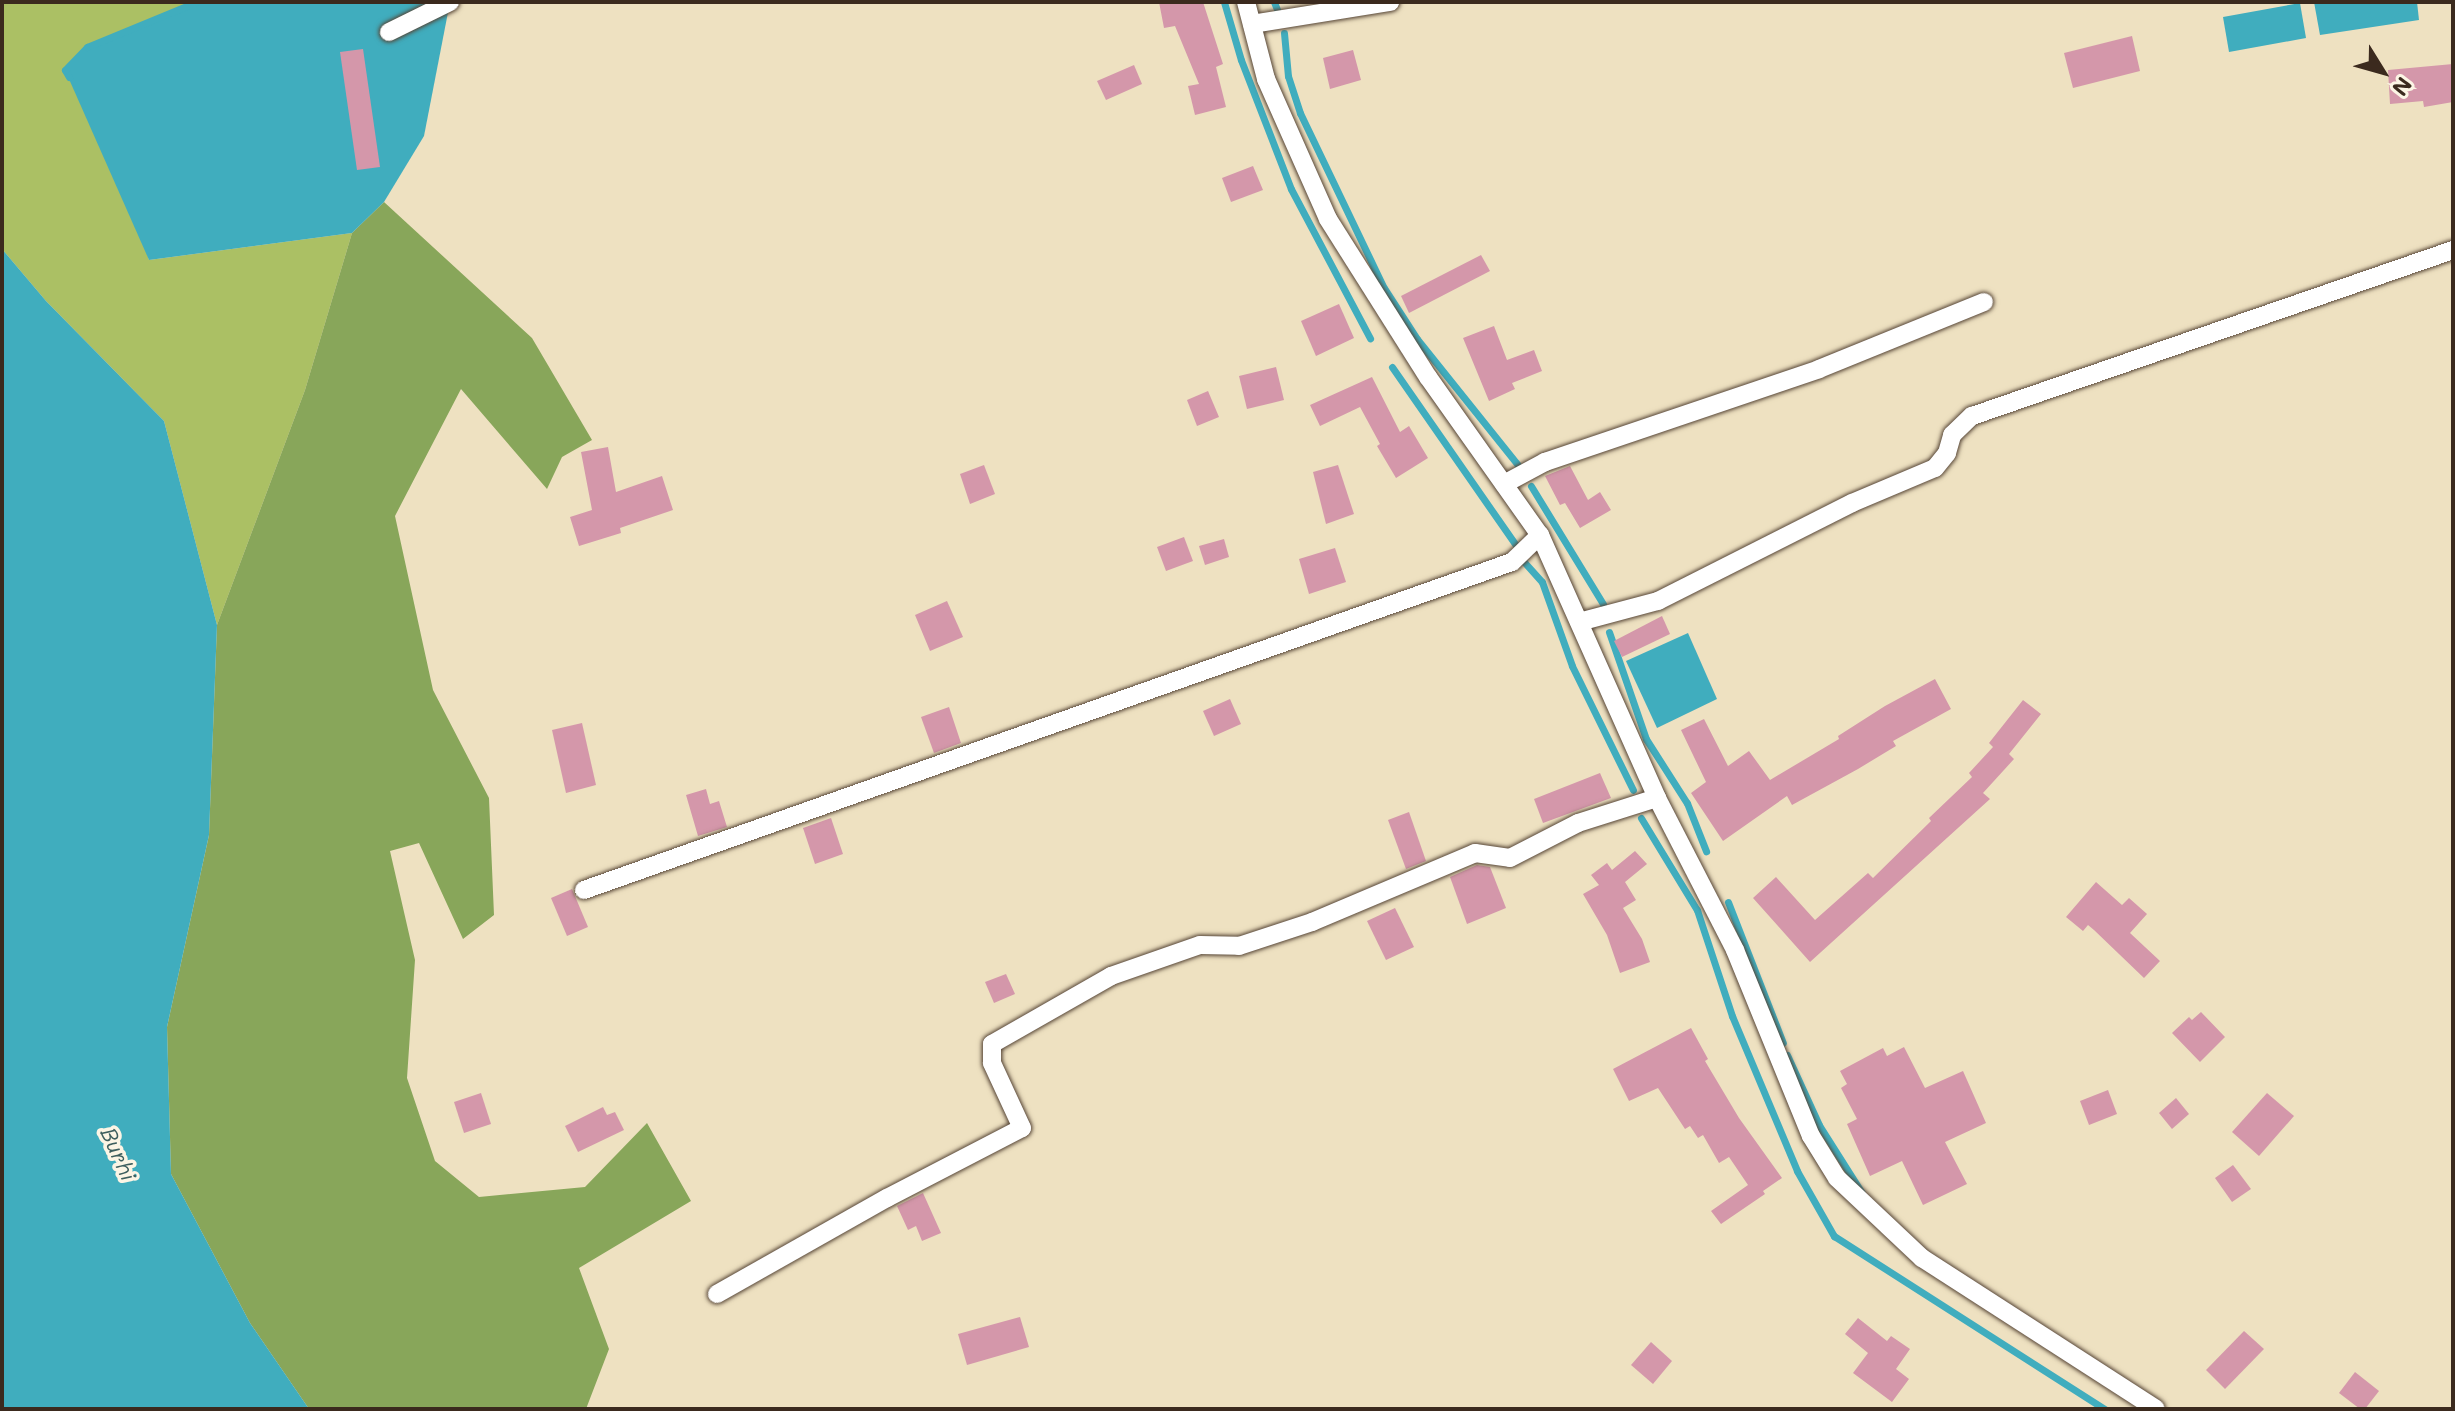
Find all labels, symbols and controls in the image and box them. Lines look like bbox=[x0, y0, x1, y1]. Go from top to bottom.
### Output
north arrow bbox=[2343, 32, 2423, 112]
text: N bbox=[2386, 71, 2419, 102]
water label: Burhi bbox=[96, 1123, 142, 1185]

